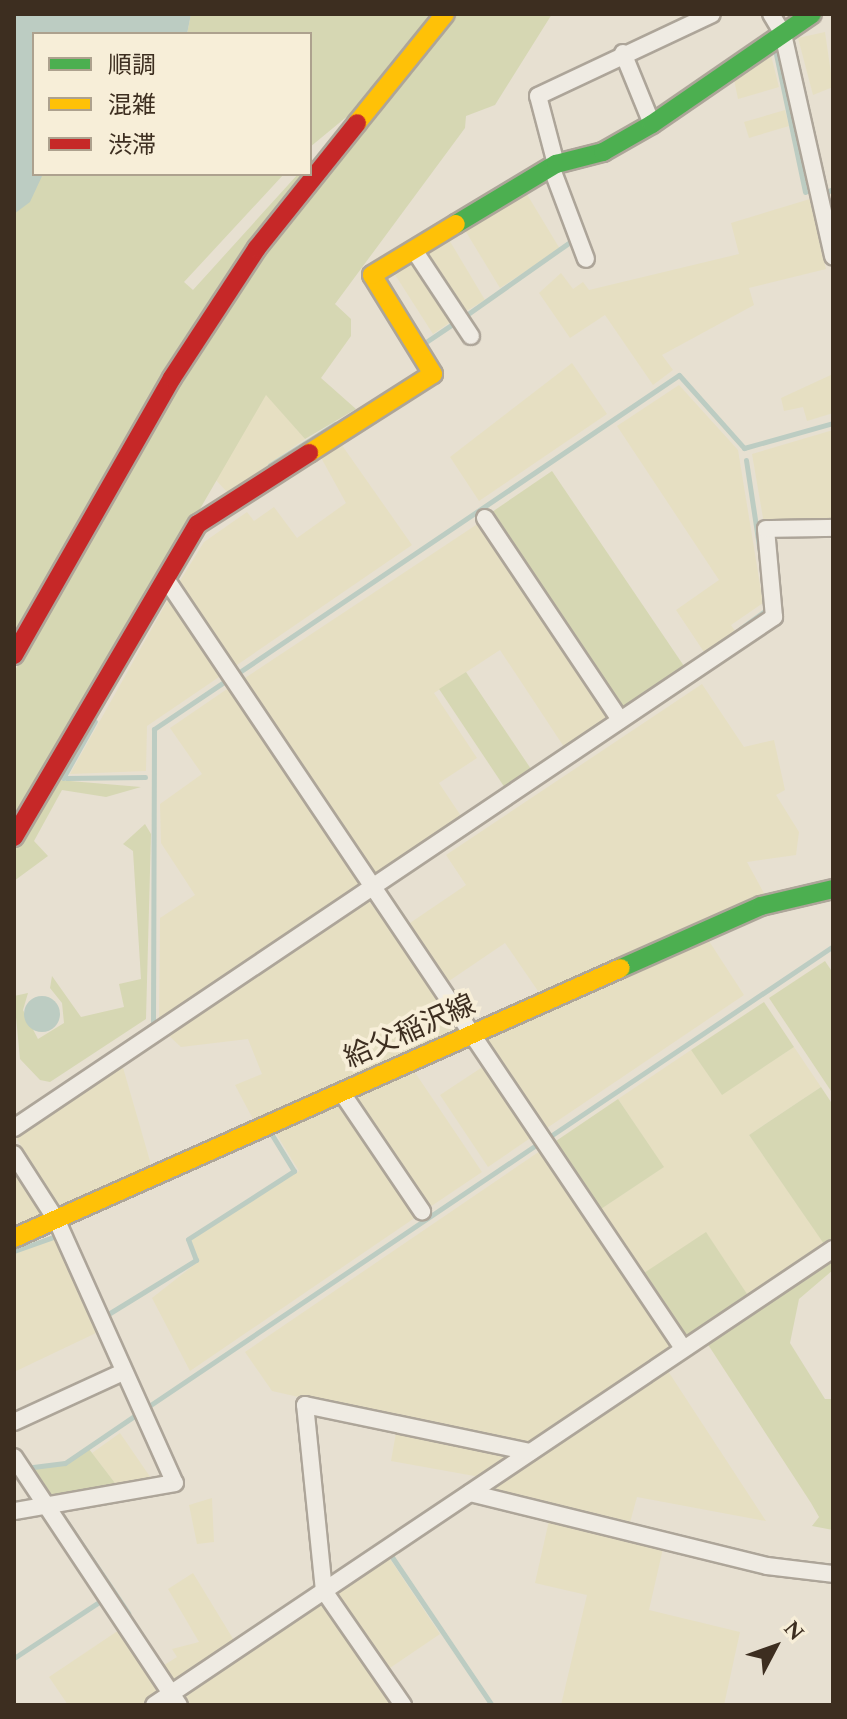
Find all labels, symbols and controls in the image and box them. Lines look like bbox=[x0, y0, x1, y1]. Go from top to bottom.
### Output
legend bbox=[32, 32, 312, 176]
text: 順調 bbox=[108, 48, 156, 84]
text: 混雑 bbox=[108, 88, 156, 124]
text: 渋滞 bbox=[108, 128, 156, 164]
street label: 給父稲沢線 bbox=[339, 988, 481, 1076]
north arrow bbox=[735, 1607, 815, 1687]
text: N bbox=[775, 1613, 812, 1649]

